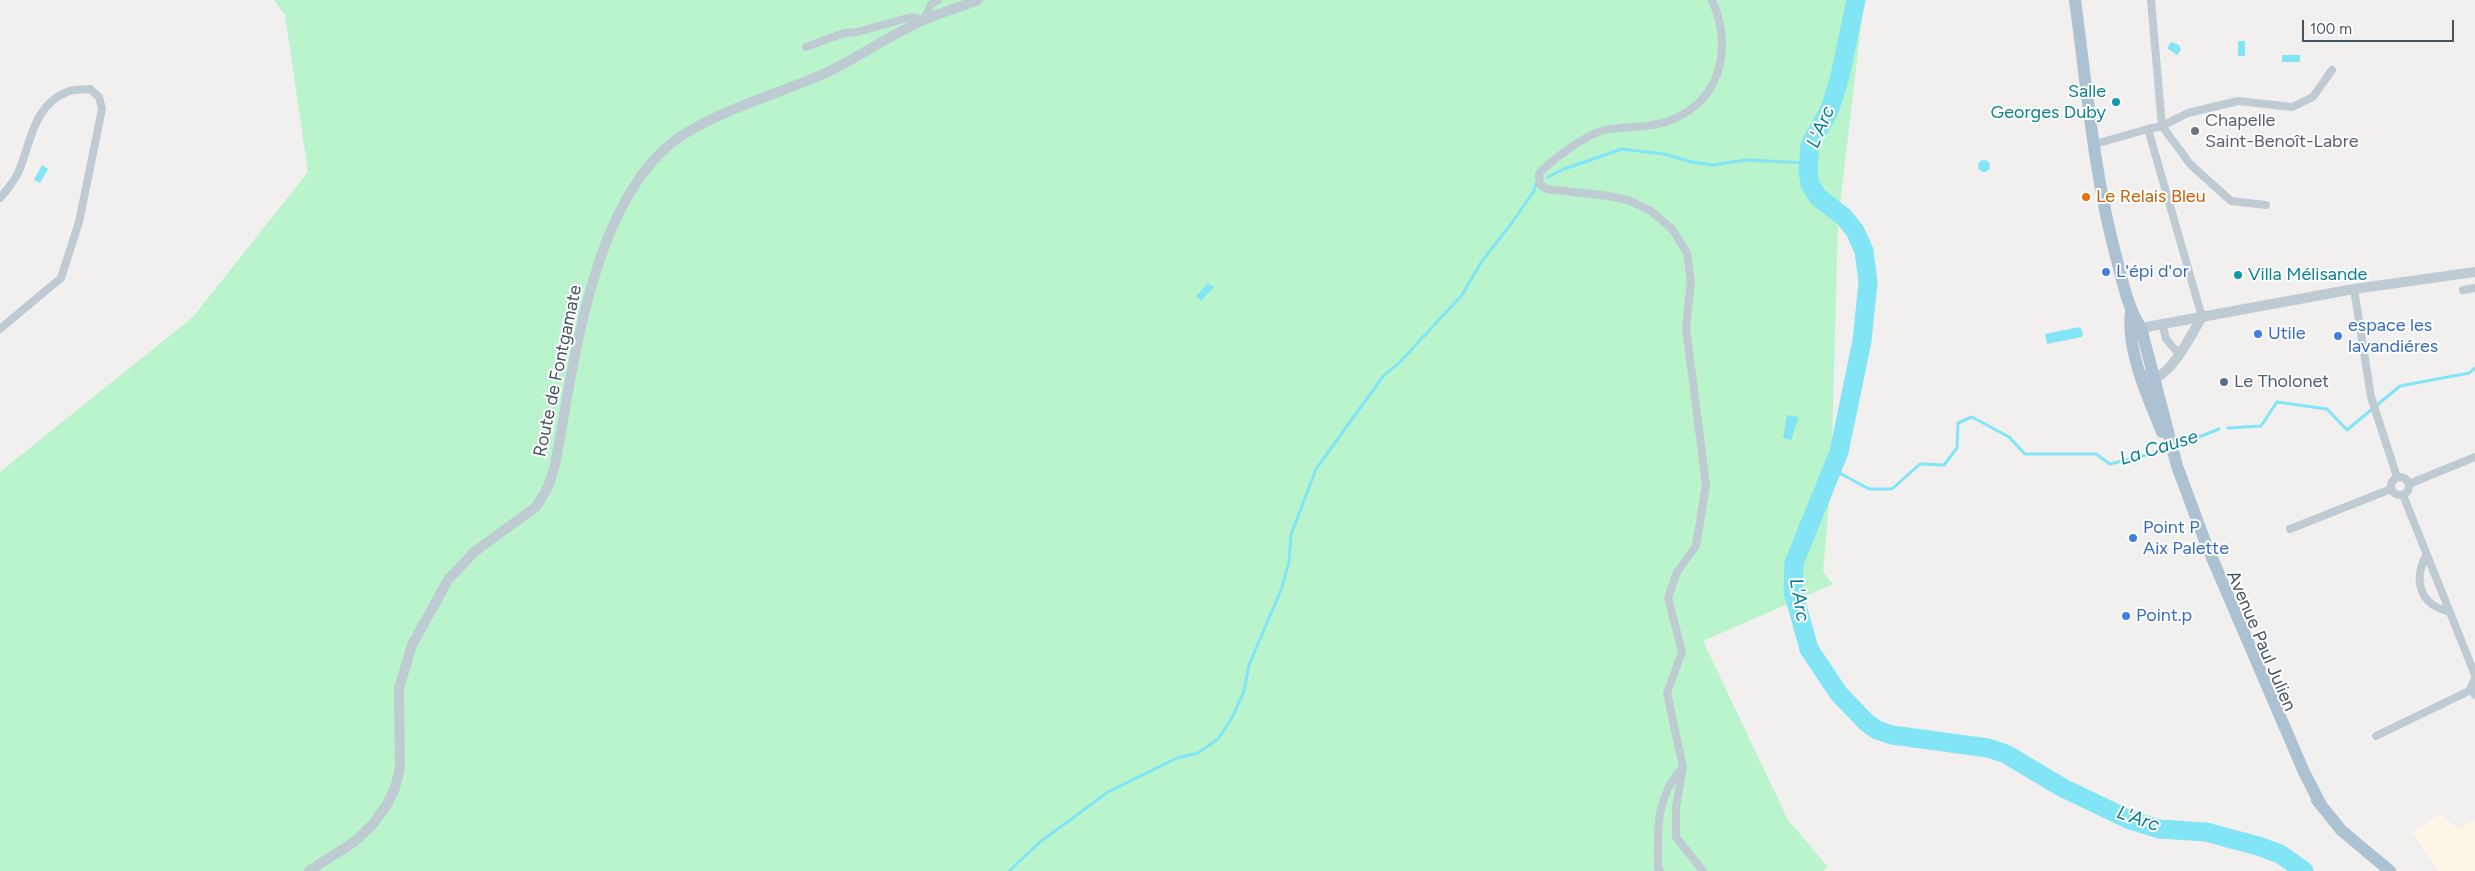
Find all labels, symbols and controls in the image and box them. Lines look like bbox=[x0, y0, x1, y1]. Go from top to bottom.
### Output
scale bar bbox=[2305, 10, 2458, 42]
text: 100 m bbox=[2310, 20, 2352, 38]
place label: Salle Georges Duby bbox=[1991, 81, 2106, 124]
marker: Salle Georges Duby bbox=[2110, 96, 2122, 108]
water label: L'Arc bbox=[1802, 103, 1840, 151]
place label: Chapelle Saint-Benoît-Labre bbox=[2205, 110, 2359, 152]
marker: Chapelle Saint-Benoît-Labre bbox=[2189, 125, 2201, 137]
place label: Le Relais Bleu bbox=[2096, 186, 2206, 208]
marker: Le Relais Bleu bbox=[2080, 191, 2092, 203]
place label: L'épi d'or bbox=[2116, 261, 2189, 283]
place label: Villa Mélisande bbox=[2248, 264, 2367, 286]
marker: L'épi d'or bbox=[2100, 266, 2112, 278]
marker: Villa Mélisande bbox=[2232, 269, 2244, 281]
street label: Route de Fontgamate bbox=[529, 283, 587, 459]
place label: espace les lavandiéres bbox=[2348, 315, 2438, 358]
place label: Utile bbox=[2268, 323, 2305, 345]
marker: Utile bbox=[2252, 328, 2264, 340]
marker: espace les lavandiéres bbox=[2332, 330, 2344, 342]
place label: Le Tholonet bbox=[2234, 371, 2329, 393]
marker: Le Tholonet bbox=[2218, 376, 2230, 388]
water label: La Cause bbox=[2117, 425, 2201, 471]
place label: Point P Aix Palette bbox=[2143, 517, 2229, 560]
marker: Point P Aix Palette bbox=[2127, 532, 2139, 544]
street label: Avenue Paul Julien bbox=[2222, 568, 2300, 714]
water label: L'Arc bbox=[1784, 577, 1814, 623]
place label: Point.p bbox=[2136, 605, 2192, 627]
marker: Point.p bbox=[2120, 610, 2132, 622]
water label: L'Arc bbox=[2114, 801, 2162, 837]

